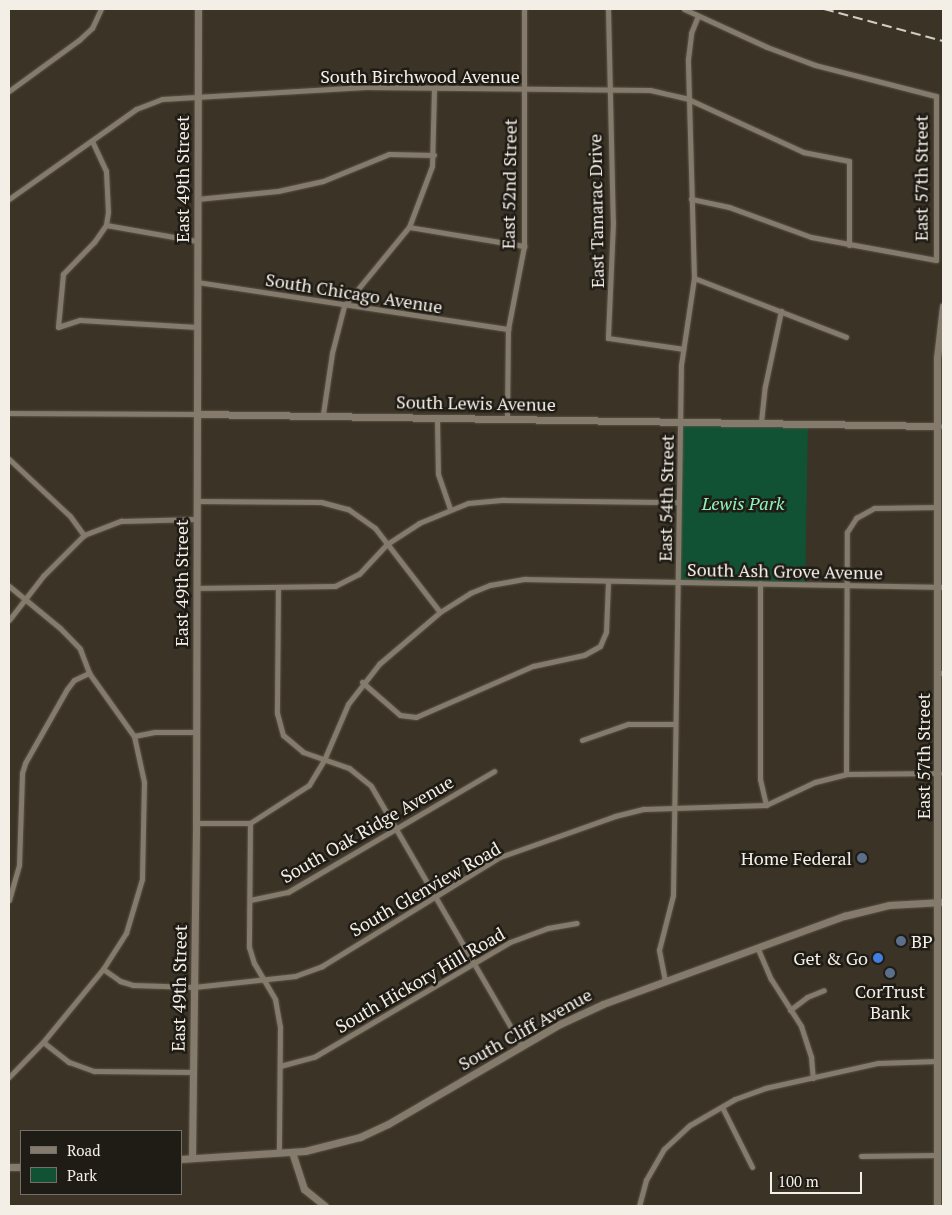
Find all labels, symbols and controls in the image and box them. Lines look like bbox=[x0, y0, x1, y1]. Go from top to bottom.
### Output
street label: South Birchwood Avenue bbox=[320, 65, 520, 87]
street label: East 49th Street bbox=[171, 115, 193, 243]
street label: East 57th Street bbox=[910, 115, 932, 241]
street label: East 52nd Street bbox=[497, 118, 521, 250]
street label: East Tamarac Drive bbox=[584, 134, 608, 288]
street label: South Chicago Avenue bbox=[264, 268, 444, 318]
street label: South Lewis Avenue bbox=[396, 391, 556, 415]
street label: East 54th Street bbox=[654, 434, 678, 562]
park label: Lewis Park bbox=[702, 492, 784, 514]
street label: East 49th Street bbox=[170, 519, 192, 647]
street label: South Ash Grove Avenue bbox=[686, 558, 884, 584]
street label: East 57th Street bbox=[912, 693, 934, 819]
street label: South Oak Ridge Avenue bbox=[277, 771, 457, 887]
street label: South Glenview Road bbox=[346, 837, 504, 941]
place label: Home Federal bbox=[741, 847, 852, 869]
marker: Home Federal bbox=[856, 852, 868, 864]
street label: South Hickory Hill Road bbox=[331, 923, 509, 1037]
street label: East 49th Street bbox=[167, 924, 191, 1052]
place label: BP bbox=[911, 930, 933, 952]
marker: BP bbox=[895, 935, 907, 947]
place label: Get & Go bbox=[793, 947, 868, 969]
marker: Get & Go bbox=[872, 952, 884, 964]
marker: CorTrust Bank bbox=[884, 967, 896, 979]
place label: CorTrust Bank bbox=[855, 981, 925, 1024]
street label: South Cliff Avenue bbox=[454, 983, 596, 1075]
legend bbox=[20, 1130, 182, 1195]
text: Road bbox=[67, 1140, 100, 1160]
scale bar bbox=[772, 1162, 864, 1194]
text: Park bbox=[67, 1165, 97, 1185]
text: 100 m bbox=[778, 1171, 819, 1191]

